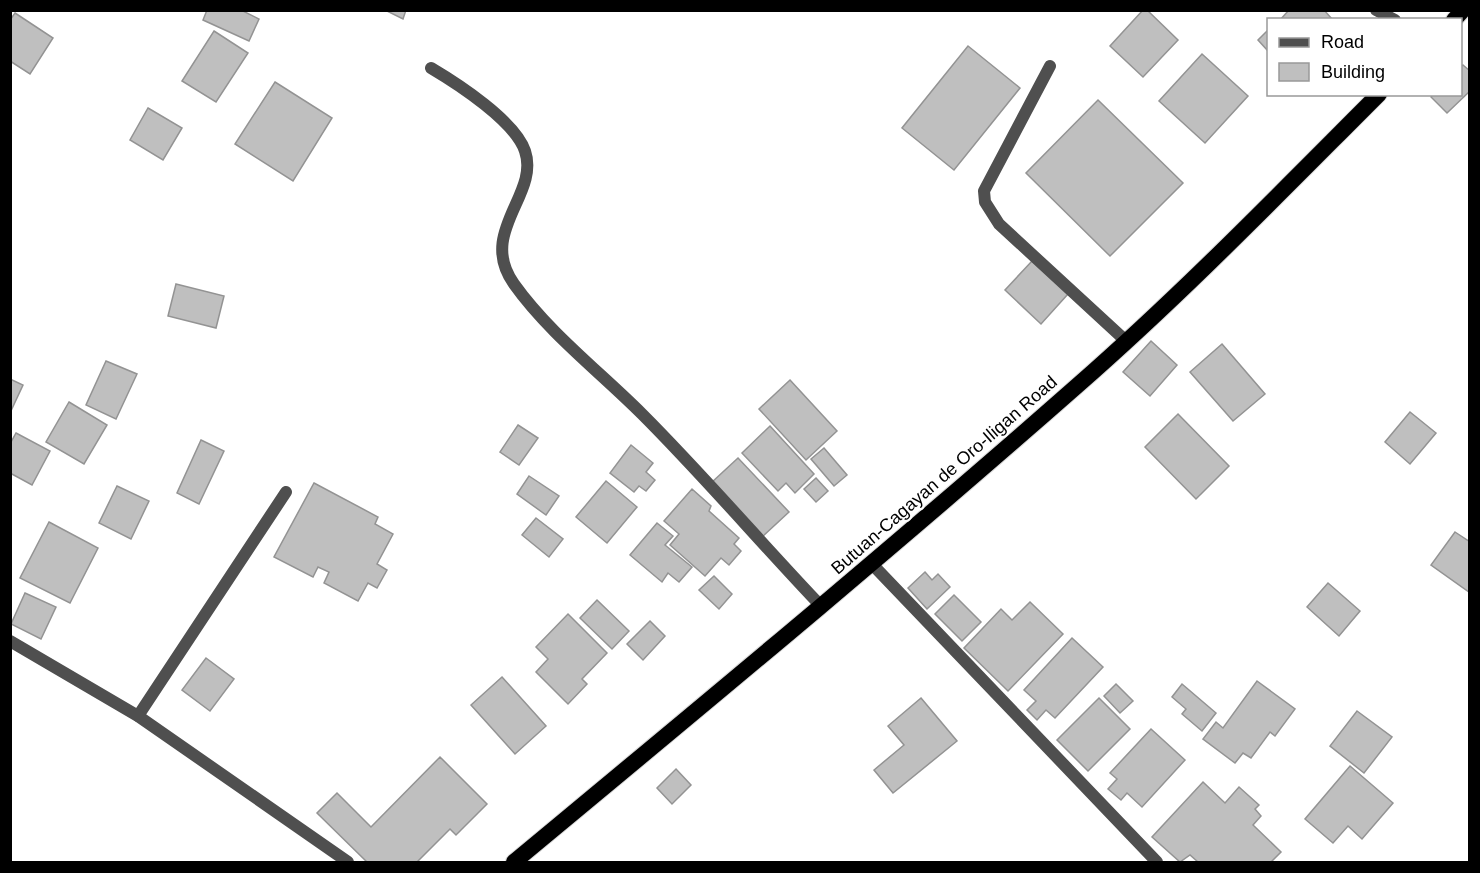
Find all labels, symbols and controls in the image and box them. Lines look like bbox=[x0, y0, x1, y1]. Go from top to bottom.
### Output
legend bbox=[1267, 18, 1462, 96]
text: Road bbox=[1321, 32, 1364, 52]
text: Building bbox=[1321, 62, 1385, 82]
street label: Butuan-Cagayan de Oro-Iligan Road bbox=[827, 372, 1061, 578]

